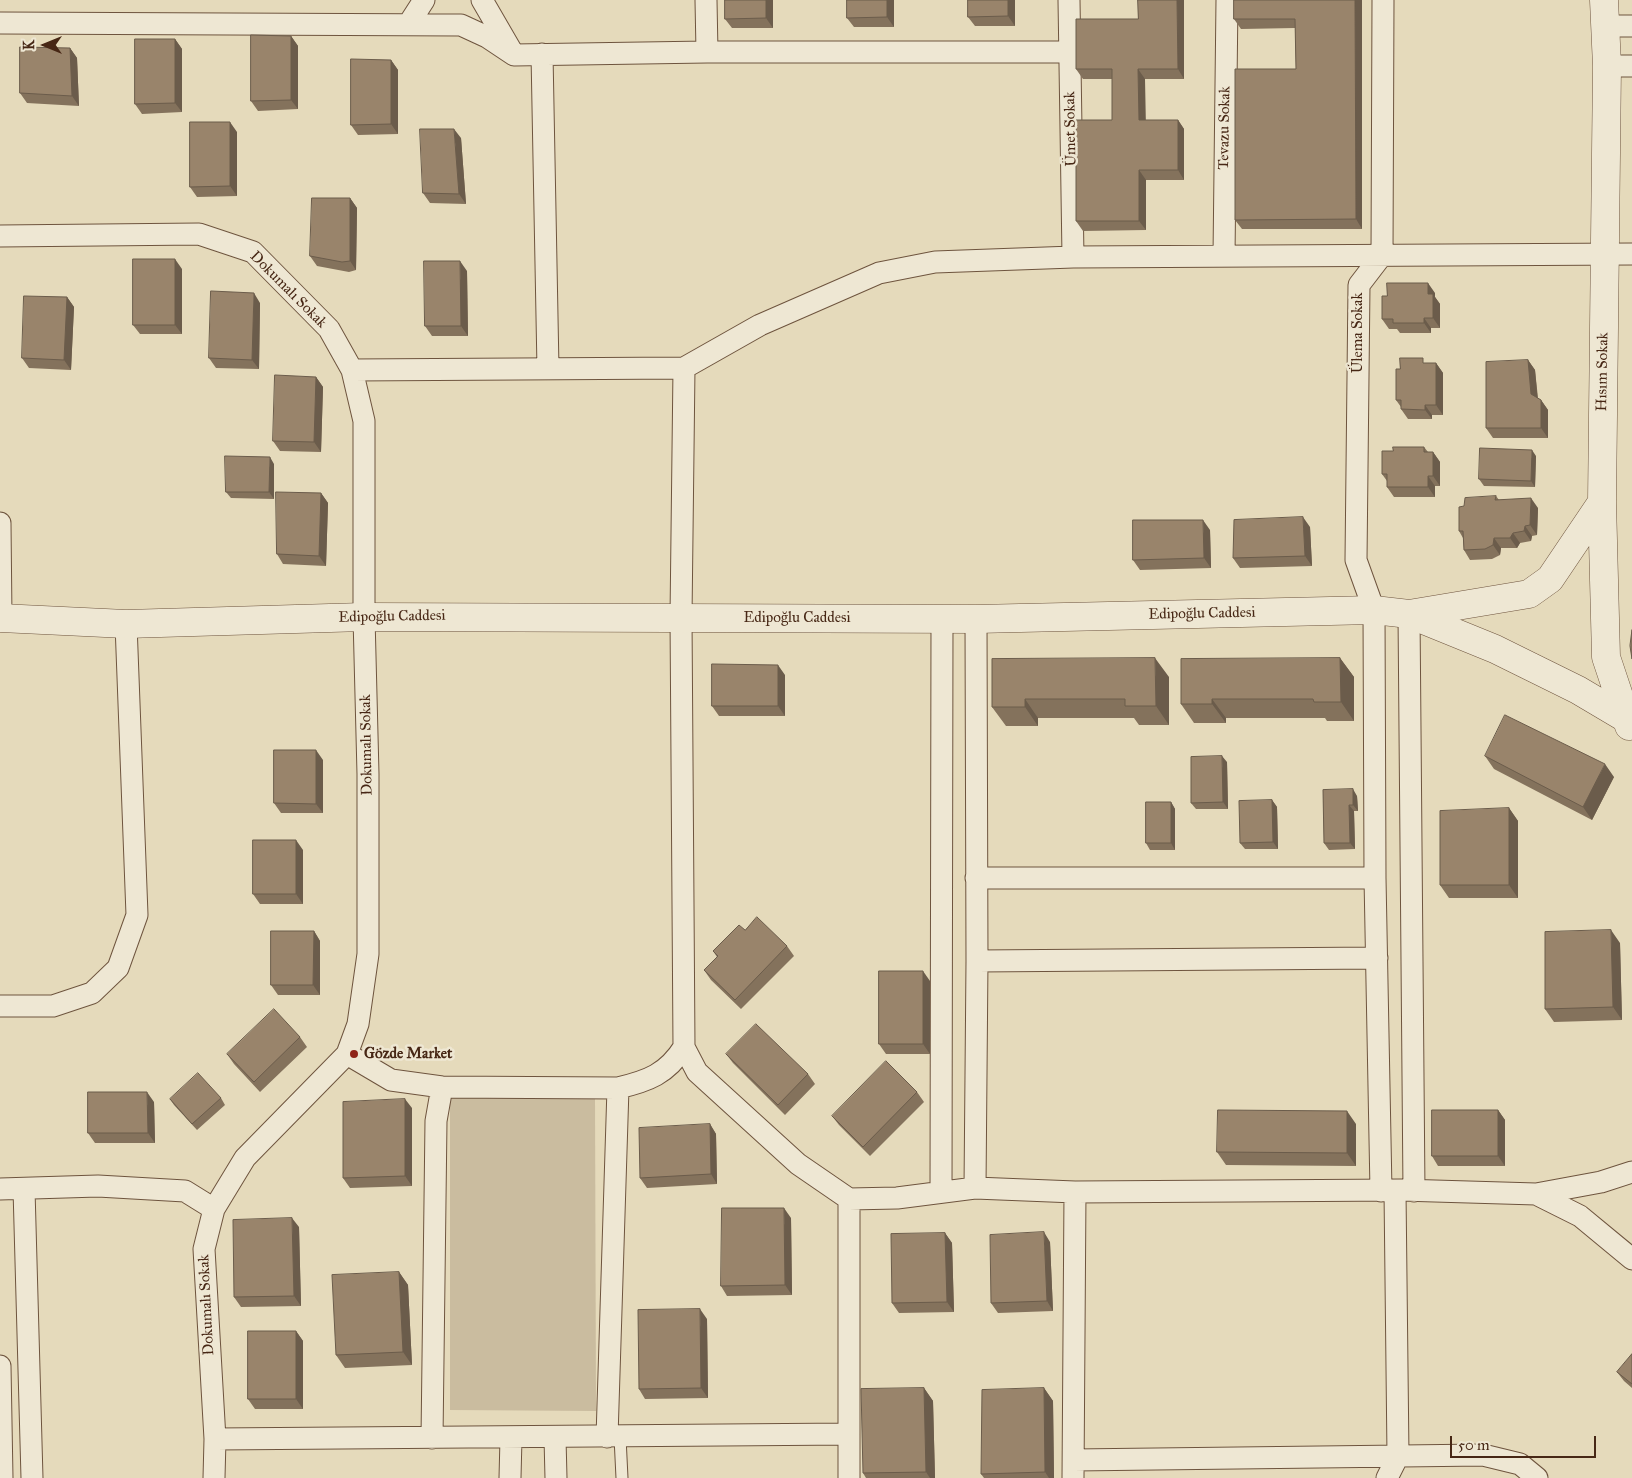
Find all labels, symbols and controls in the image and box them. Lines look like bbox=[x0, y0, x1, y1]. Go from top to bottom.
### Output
north arrow bbox=[20, 20, 70, 70]
text: K bbox=[21, 40, 38, 50]
street label: Tevazu Sokak bbox=[1215, 86, 1235, 170]
street label: Ümet Sokak bbox=[1061, 91, 1081, 167]
street label: Dokumalı Sokak bbox=[246, 248, 330, 332]
street label: Ülema Sokak bbox=[1349, 293, 1367, 373]
street label: Hısım Sokak bbox=[1593, 332, 1613, 412]
street label: Edipoğlu Caddesi bbox=[1148, 604, 1256, 624]
street label: Edipoğlu Caddesi bbox=[338, 607, 446, 627]
street label: Edipoğlu Caddesi bbox=[743, 609, 851, 627]
street label: Dokumalı Sokak bbox=[357, 694, 377, 796]
place label: Gözde Market bbox=[364, 1045, 452, 1063]
marker: Gözde Market bbox=[348, 1048, 360, 1060]
street label: Dokumalı Sokak bbox=[195, 1254, 219, 1356]
scale bar bbox=[1452, 1426, 1598, 1458]
text: 50 m bbox=[1458, 1436, 1490, 1454]

